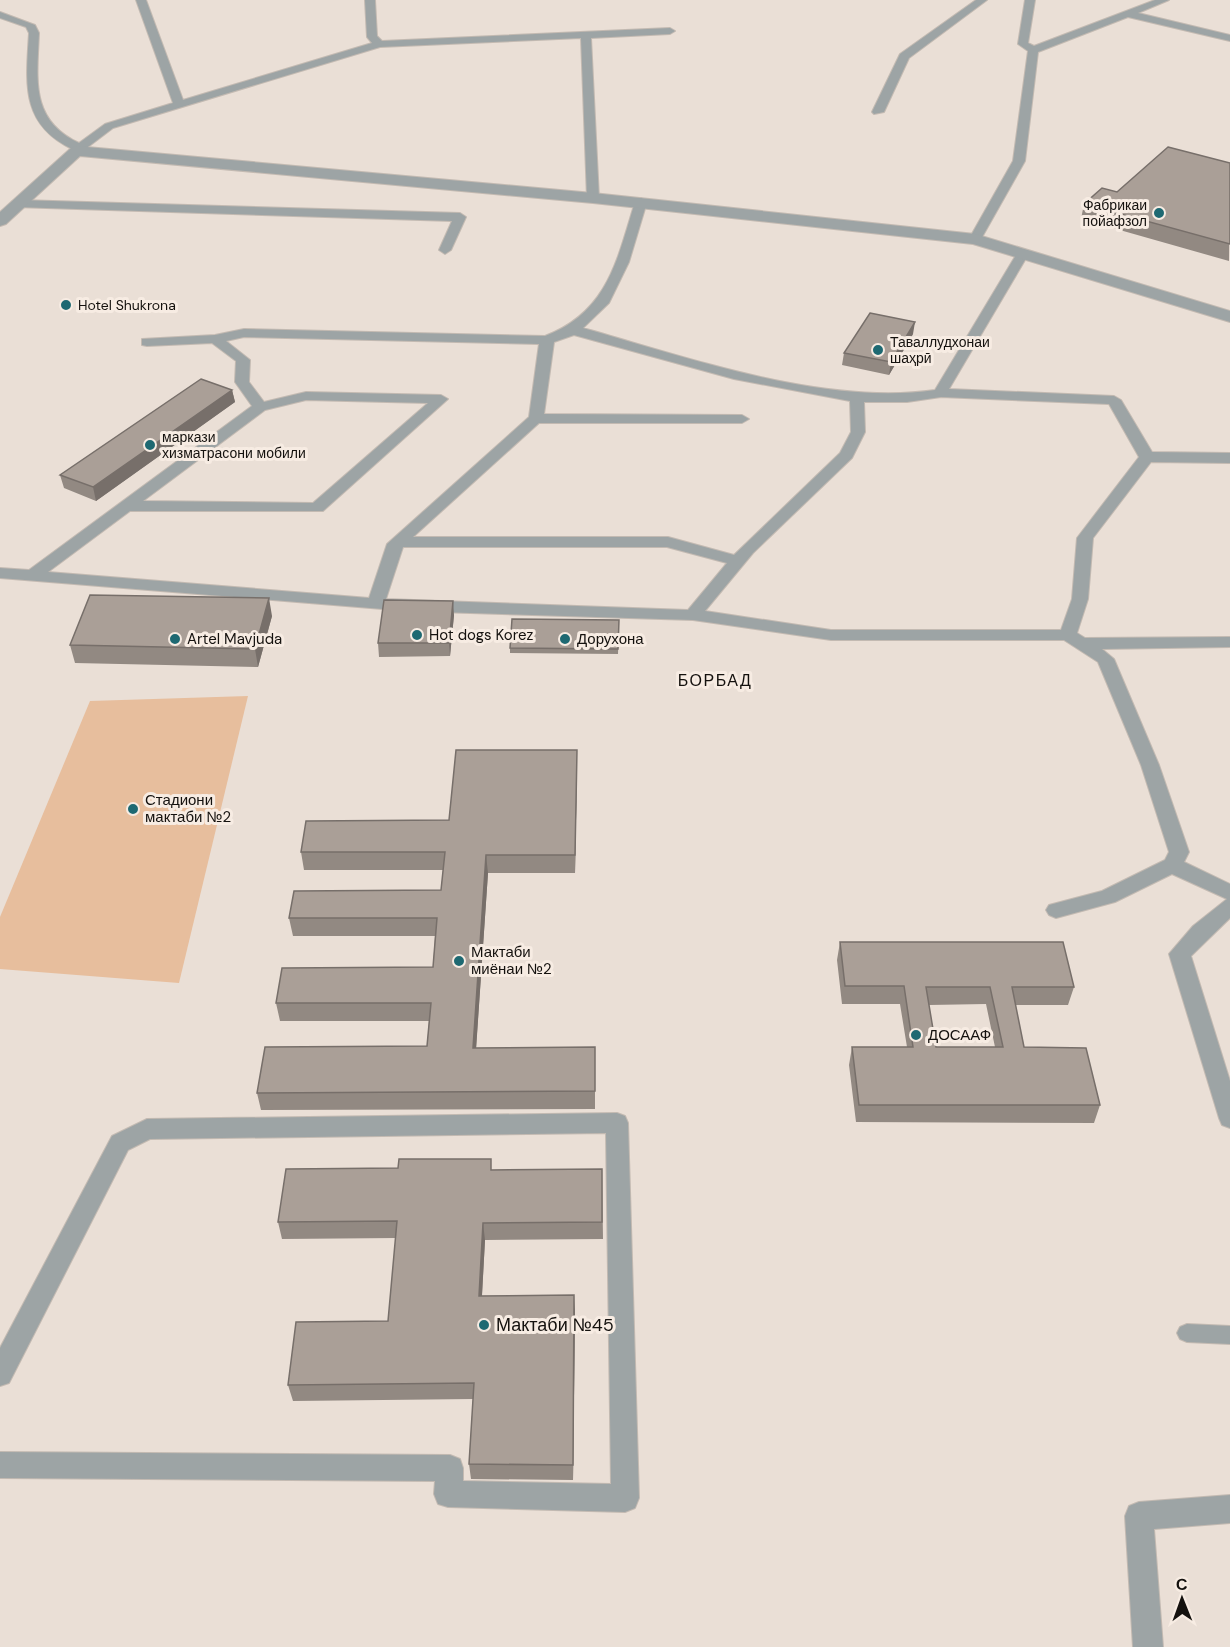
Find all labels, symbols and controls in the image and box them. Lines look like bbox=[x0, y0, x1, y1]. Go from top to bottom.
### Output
place label: Фабрикаи пойафзол bbox=[1083, 196, 1147, 230]
marker: Фабрикаи пойафзол bbox=[1152, 206, 1166, 220]
place label: Hotel Shukrona bbox=[78, 296, 176, 314]
marker: Hotel Shukrona bbox=[59, 298, 73, 312]
place label: Таваллудхонаи шаҳрӣ bbox=[890, 333, 990, 367]
marker: Таваллудхонаи шаҳрӣ bbox=[871, 343, 885, 357]
place label: маркази хизматрасони мобили bbox=[162, 428, 306, 462]
marker: маркази хизматрасони мобили bbox=[143, 438, 157, 452]
place label: Hot dogs Korez bbox=[429, 625, 534, 645]
marker: Hot dogs Korez bbox=[410, 628, 424, 642]
place label: Artel Mavjuda bbox=[187, 629, 282, 649]
place label: Дорухона bbox=[577, 629, 644, 649]
marker: Artel Mavjuda bbox=[168, 632, 182, 646]
marker: Дорухона bbox=[558, 632, 572, 646]
district label: БОРБАД bbox=[678, 670, 752, 691]
place label: Стадиони мактаби №2 bbox=[145, 790, 231, 827]
marker: Стадиони мактаби №2 bbox=[126, 802, 140, 816]
place label: Мактаби миёнаи №2 bbox=[471, 942, 552, 979]
marker: Мактаби миёнаи №2 bbox=[452, 954, 466, 968]
place label: ДОСААФ bbox=[928, 1025, 991, 1045]
marker: ДОСААФ bbox=[909, 1028, 923, 1042]
place label: Мактаби №45 bbox=[496, 1313, 614, 1337]
marker: Мактаби №45 bbox=[477, 1318, 491, 1332]
north arrow bbox=[1152, 1569, 1212, 1629]
text: С bbox=[1176, 1574, 1188, 1595]

